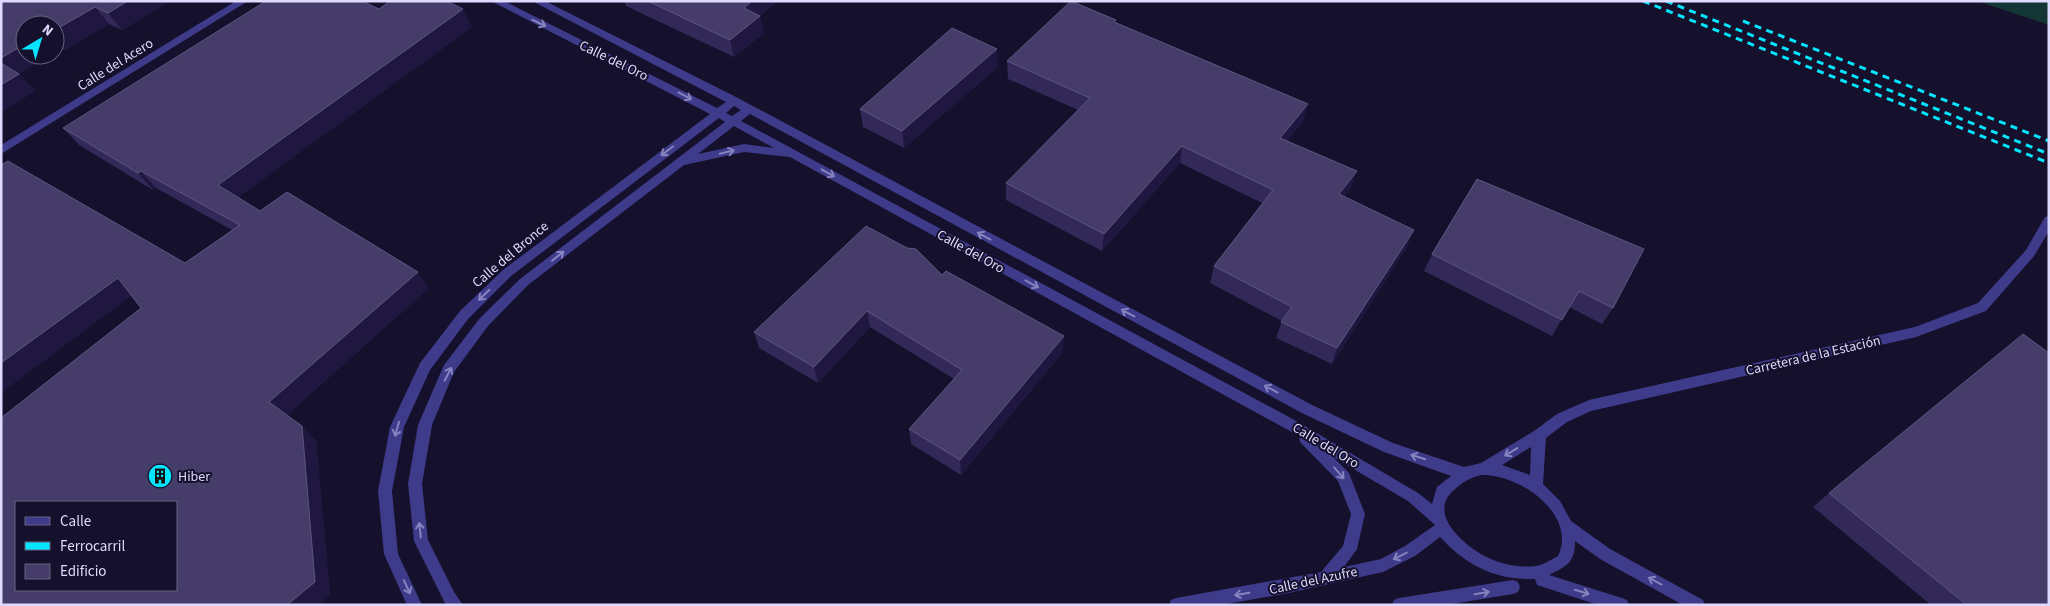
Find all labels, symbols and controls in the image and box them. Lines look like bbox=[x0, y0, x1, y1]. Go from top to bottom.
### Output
north arrow bbox=[15, 15, 65, 65]
one-way arrow bbox=[532, 18, 547, 28]
text: N bbox=[38, 20, 57, 41]
street label: Calle del Acero bbox=[74, 34, 157, 96]
street label: Calle del Oro bbox=[576, 36, 651, 86]
one-way arrow bbox=[677, 91, 692, 101]
one-way arrow bbox=[661, 146, 674, 157]
one-way arrow bbox=[719, 147, 735, 156]
one-way arrow bbox=[820, 168, 835, 178]
street label: Calle del Bronce bbox=[468, 217, 553, 293]
street label: Calle del Oro bbox=[933, 225, 1008, 279]
one-way arrow bbox=[977, 231, 992, 241]
one-way arrow bbox=[551, 251, 564, 262]
one-way arrow bbox=[1024, 279, 1039, 289]
one-way arrow bbox=[479, 288, 491, 300]
one-way arrow bbox=[1121, 307, 1135, 317]
street label: Carretera de la Estación bbox=[1744, 331, 1883, 381]
one-way arrow bbox=[443, 366, 453, 381]
one-way arrow bbox=[1264, 384, 1279, 393]
street label: Calle del Oro bbox=[1288, 418, 1363, 474]
one-way arrow bbox=[392, 421, 402, 437]
one-way arrow bbox=[1505, 447, 1519, 457]
one-way arrow bbox=[1411, 452, 1427, 461]
building icon: Hiber bbox=[147, 463, 173, 489]
place label: Hiber bbox=[178, 467, 210, 487]
one-way arrow bbox=[1333, 467, 1345, 480]
legend bbox=[15, 501, 178, 591]
text: Calle bbox=[60, 511, 91, 532]
one-way arrow bbox=[415, 522, 425, 538]
text: Ferrocarril bbox=[60, 536, 125, 557]
one-way arrow bbox=[1393, 552, 1408, 561]
text: Edificio bbox=[60, 561, 107, 582]
street label: Calle del Azufre bbox=[1267, 562, 1359, 600]
one-way arrow bbox=[1648, 576, 1663, 586]
one-way arrow bbox=[403, 579, 412, 594]
one-way arrow bbox=[1474, 587, 1490, 597]
one-way arrow bbox=[1574, 588, 1590, 598]
one-way arrow bbox=[1235, 589, 1251, 599]

